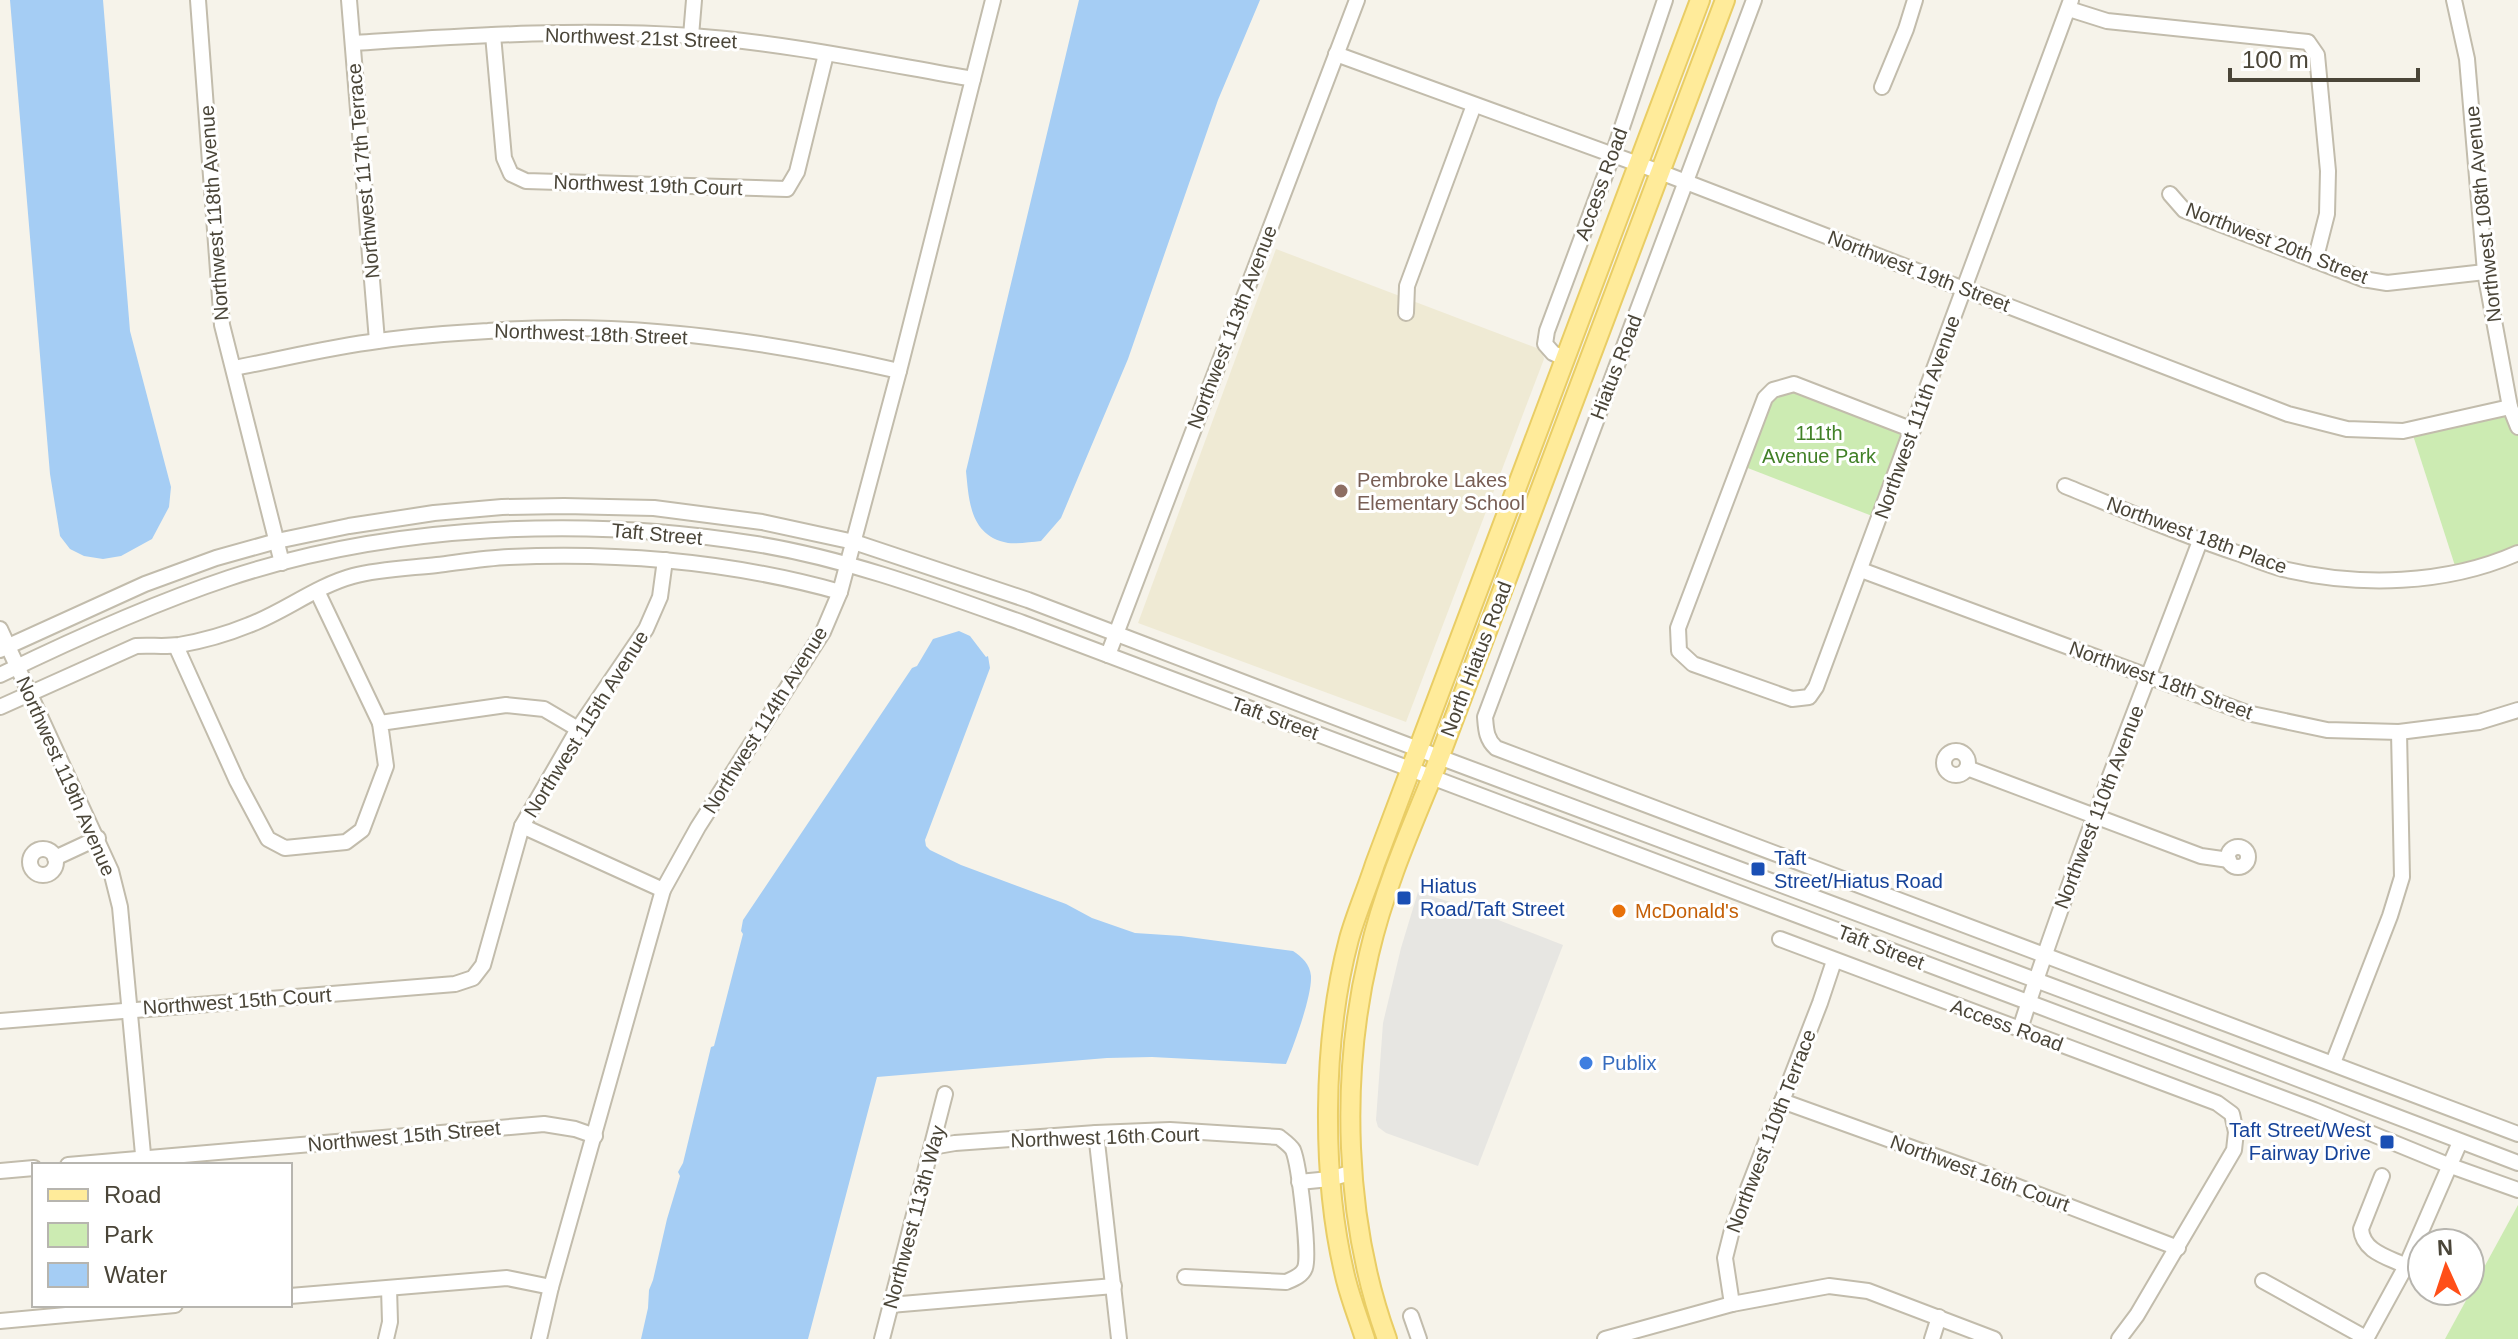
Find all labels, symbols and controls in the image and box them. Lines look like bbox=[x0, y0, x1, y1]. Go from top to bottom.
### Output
street label: Northwest 21st Street bbox=[545, 24, 738, 52]
scale bar bbox=[2230, 32, 2418, 82]
text: 100 m bbox=[2242, 46, 2309, 73]
street label: Northwest 117th Terrace bbox=[343, 62, 383, 280]
street label: Northwest 118th Avenue bbox=[195, 104, 233, 322]
street label: Northwest 108th Avenue bbox=[2461, 105, 2505, 323]
street label: Access Road bbox=[1571, 125, 1631, 243]
street label: Northwest 19th Court bbox=[553, 171, 743, 199]
street label: Northwest 20th Street bbox=[2183, 198, 2372, 288]
street label: Northwest 113th Avenue bbox=[1183, 222, 1281, 432]
street label: Northwest 19th Street bbox=[1825, 226, 2014, 316]
street label: Hiatus Road bbox=[1586, 312, 1646, 422]
street label: Northwest 111th Avenue bbox=[1870, 312, 1964, 522]
street label: Northwest 18th Street bbox=[494, 320, 688, 348]
park label: 111th Avenue Park bbox=[1762, 422, 1877, 467]
place label: Pembroke Lakes Elementary School bbox=[1357, 469, 1525, 514]
marker: Pembroke Lakes Elementary School bbox=[1332, 482, 1350, 500]
street label: Northwest 18th Place bbox=[2104, 492, 2290, 578]
street label: Taft Street bbox=[611, 519, 704, 549]
street label: North Hiatus Road bbox=[1436, 578, 1516, 740]
street label: Northwest 114th Avenue bbox=[698, 623, 832, 817]
street label: Northwest 115th Avenue bbox=[519, 627, 653, 821]
street label: Northwest 18th Street bbox=[2066, 637, 2256, 724]
street label: Northwest 119th Avenue bbox=[12, 673, 120, 879]
street label: Taft Street bbox=[1228, 692, 1322, 744]
street label: Northwest 110th Avenue bbox=[2050, 702, 2148, 912]
place label: Taft Street/Hiatus Road bbox=[1774, 847, 1943, 892]
marker: Taft Street/Hiatus Road bbox=[1749, 860, 1767, 878]
place label: Hiatus Road/Taft Street bbox=[1420, 875, 1565, 920]
marker: Hiatus Road/Taft Street bbox=[1395, 889, 1413, 907]
place label: McDonald's bbox=[1635, 900, 1739, 922]
marker: McDonald's bbox=[1610, 902, 1628, 920]
street label: Taft Street bbox=[1835, 920, 1928, 974]
street label: Northwest 15th Court bbox=[142, 983, 332, 1019]
street label: Access Road bbox=[1948, 995, 2066, 1055]
street label: Northwest 110th Terrace bbox=[1722, 1026, 1820, 1236]
place label: Publix bbox=[1602, 1052, 1656, 1074]
marker: Publix bbox=[1577, 1054, 1595, 1072]
street label: Northwest 15th Street bbox=[307, 1117, 502, 1155]
place label: Taft Street/West Fairway Drive bbox=[2229, 1119, 2371, 1164]
street label: Northwest 113th Way bbox=[879, 1123, 949, 1311]
street label: Northwest 16th Court bbox=[1010, 1123, 1200, 1151]
street label: Northwest 16th Court bbox=[1887, 1130, 2073, 1216]
marker: Taft Street/West Fairway Drive bbox=[2378, 1133, 2396, 1151]
legend bbox=[32, 1163, 292, 1307]
text: Road bbox=[104, 1181, 161, 1208]
text: Park bbox=[104, 1221, 154, 1248]
north arrow bbox=[2406, 1227, 2486, 1307]
text: N bbox=[2436, 1235, 2454, 1260]
text: Water bbox=[104, 1261, 167, 1288]

